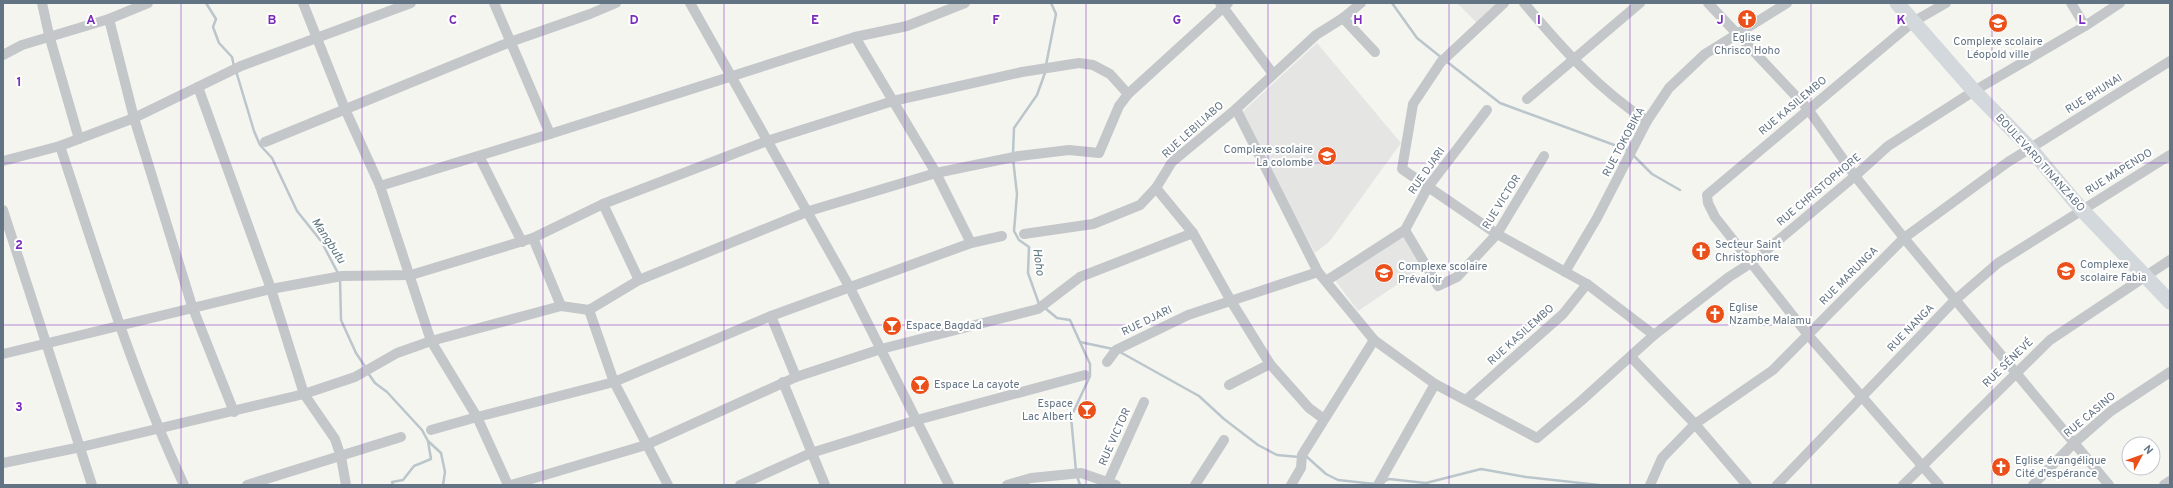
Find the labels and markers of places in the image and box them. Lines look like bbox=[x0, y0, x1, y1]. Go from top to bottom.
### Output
church icon: Eglise Chrisco Hoho bbox=[1736, 8, 1758, 30]
school or university icon: Complexe scolaire Léopold ville bbox=[1987, 12, 2009, 34]
place label: Eglise Chrisco Hoho bbox=[1714, 31, 1780, 58]
place label: Complexe scolaire Léopold ville bbox=[1953, 35, 2043, 62]
place label: Complexe scolaire La colombe bbox=[1224, 143, 1313, 170]
school or university icon: Complexe scolaire La colombe bbox=[1316, 145, 1338, 167]
place label: Secteur Saint Christophore bbox=[1715, 238, 1781, 265]
church icon: Secteur Saint Christophore bbox=[1690, 240, 1712, 262]
place label: Complexe scolaire Fabia bbox=[2080, 258, 2147, 285]
place label: Complexe scolaire Prévaloir bbox=[1398, 260, 1488, 287]
school or university icon: Complexe scolaire Fabia bbox=[2055, 260, 2077, 282]
school or university icon: Complexe scolaire Prévaloir bbox=[1373, 262, 1395, 284]
place label: Eglise Nzambe Malamu bbox=[1729, 301, 1811, 328]
church icon: Eglise Nzambe Malamu bbox=[1704, 303, 1726, 325]
bar icon: Espace Bagdad bbox=[881, 315, 903, 337]
place label: Espace Bagdad bbox=[906, 319, 982, 333]
bar icon: Espace La cayote bbox=[909, 374, 931, 396]
place label: Espace La cayote bbox=[934, 378, 1019, 392]
place label: Espace Lac Albert bbox=[1022, 397, 1073, 424]
bar icon: Espace Lac Albert bbox=[1076, 399, 1098, 421]
place label: Eglise évangélique Cité d'espérance bbox=[2015, 454, 2106, 481]
church icon: Eglise évangélique Cité d'espérance bbox=[1990, 456, 2012, 478]

